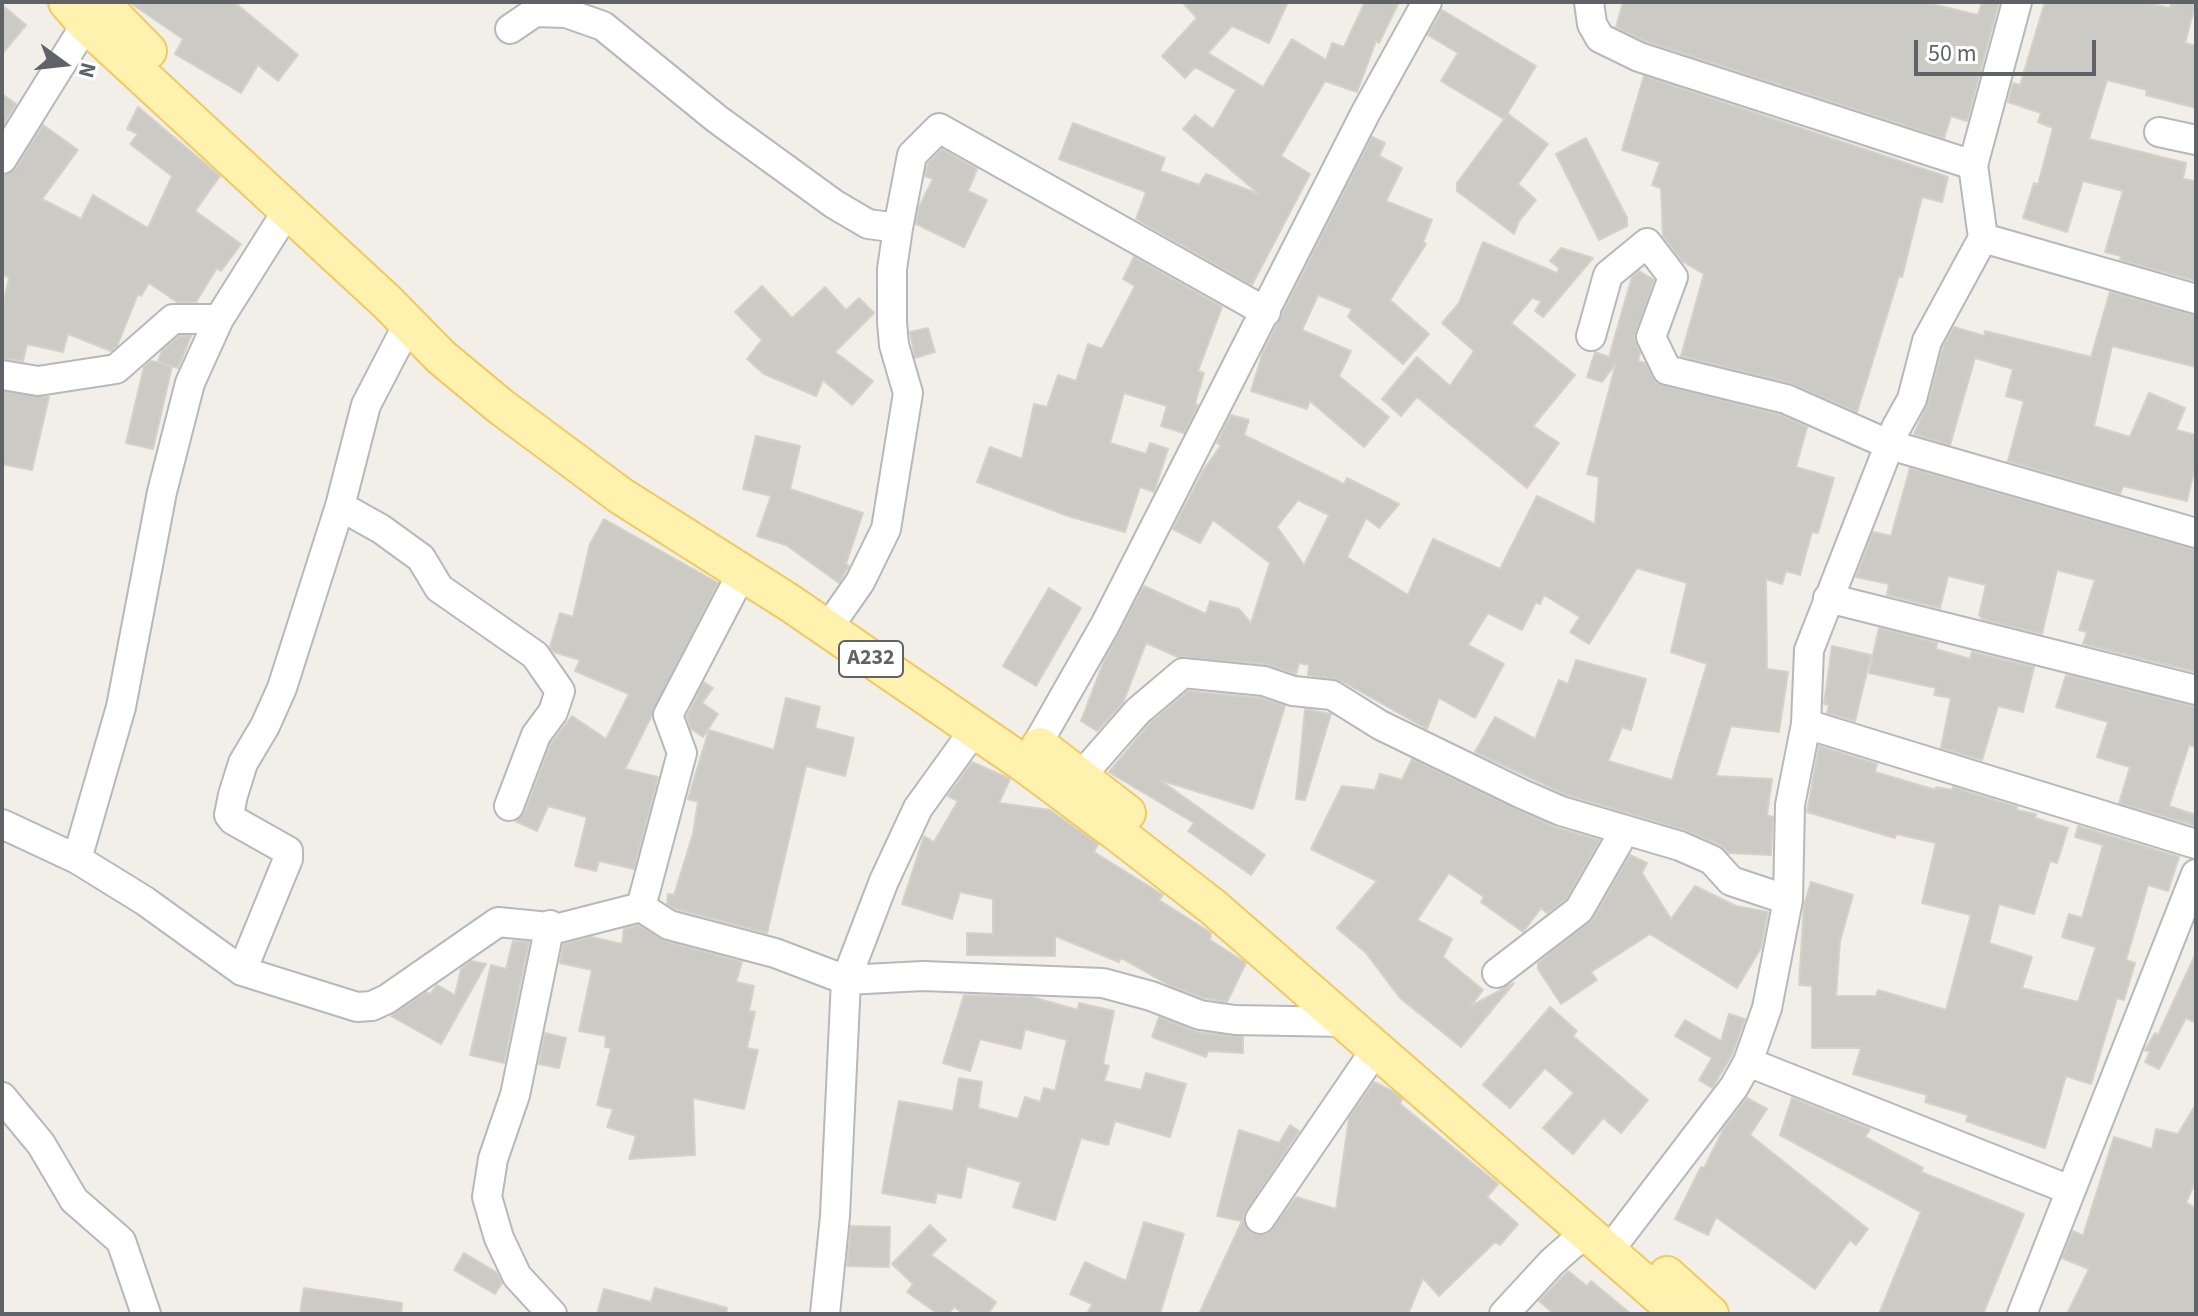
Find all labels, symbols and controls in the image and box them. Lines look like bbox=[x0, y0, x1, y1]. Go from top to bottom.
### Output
north arrow bbox=[24, 24, 104, 104]
scale bar bbox=[1918, 24, 2100, 74]
text: 50 m bbox=[1928, 36, 1977, 71]
text: N bbox=[70, 59, 105, 81]
road number: A232 bbox=[839, 641, 903, 677]

